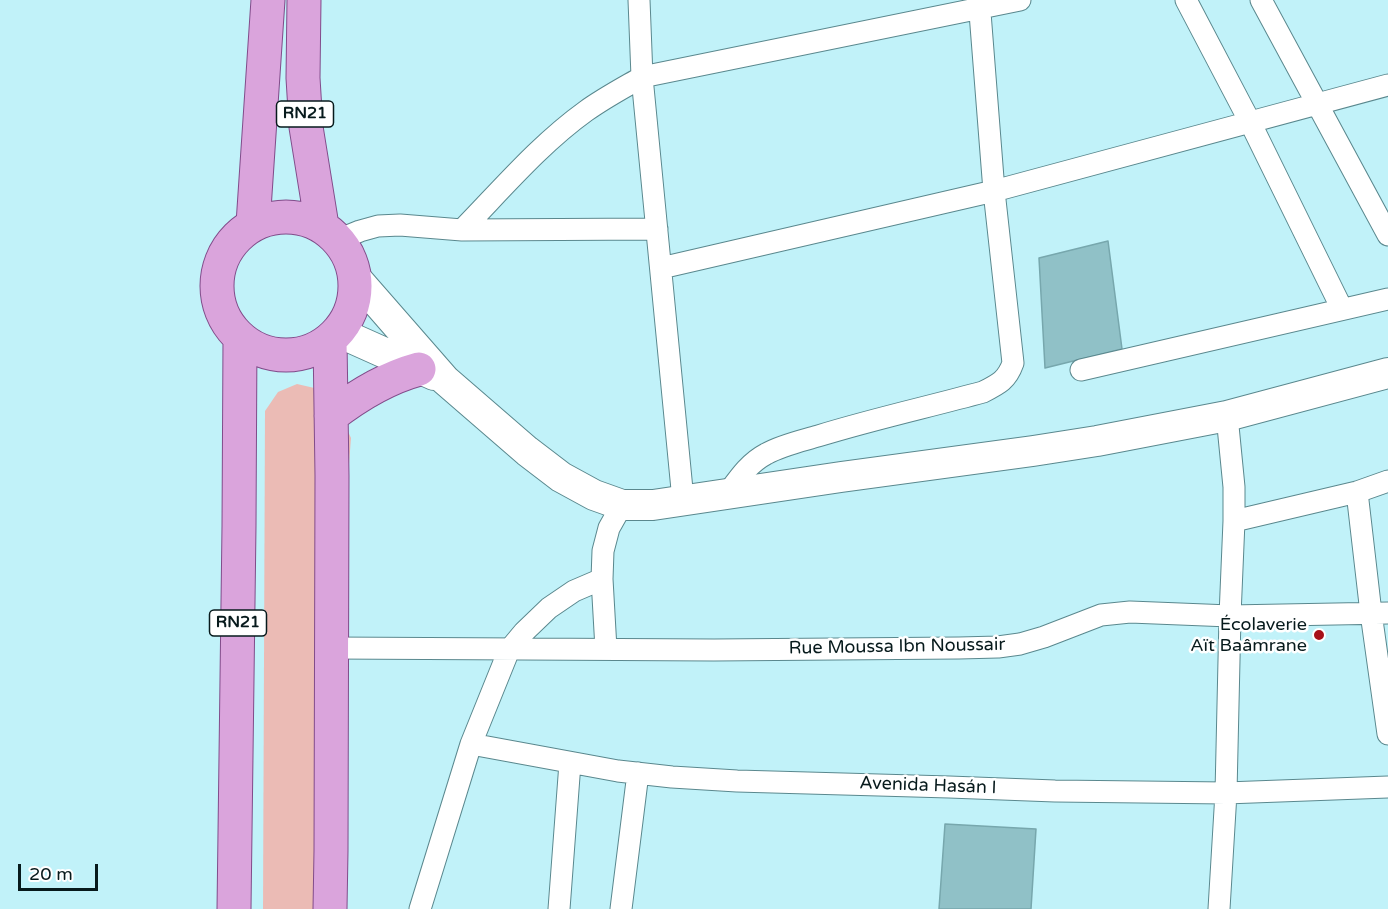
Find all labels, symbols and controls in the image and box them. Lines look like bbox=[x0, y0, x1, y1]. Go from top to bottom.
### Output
road number: RN21 bbox=[276, 101, 334, 127]
road number: RN21 bbox=[210, 610, 266, 636]
place label: Écolaverie Aït Baâmrane bbox=[1190, 614, 1307, 656]
marker: Écolaverie Aït Baâmrane bbox=[1312, 628, 1326, 642]
street label: Rue Moussa Ibn Noussair bbox=[789, 634, 1005, 660]
street label: Avenida Hasán I bbox=[859, 773, 997, 799]
scale bar bbox=[21, 852, 100, 890]
text: 20 m bbox=[29, 863, 73, 885]

